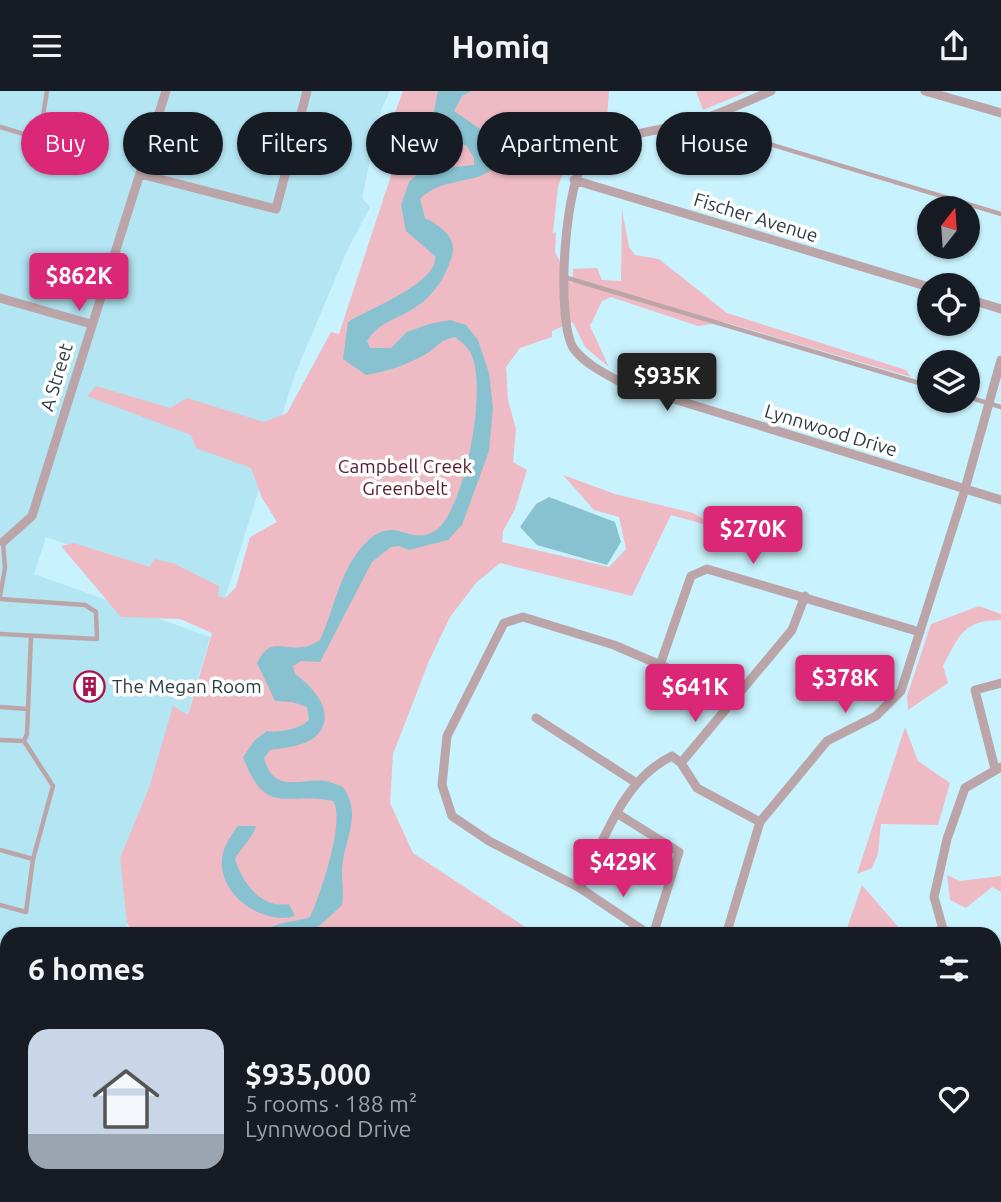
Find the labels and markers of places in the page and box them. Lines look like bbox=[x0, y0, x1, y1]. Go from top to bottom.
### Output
pin: $862K bbox=[30, 253, 128, 313]
pin: $935K bbox=[618, 353, 716, 413]
pin: $270K bbox=[704, 507, 802, 566]
pin: $378K bbox=[796, 655, 894, 715]
pin: $641K bbox=[646, 665, 744, 724]
building icon: The Megan Room bbox=[72, 669, 106, 703]
place label: The Megan Room bbox=[112, 675, 262, 697]
pin: $429K bbox=[574, 839, 672, 899]

